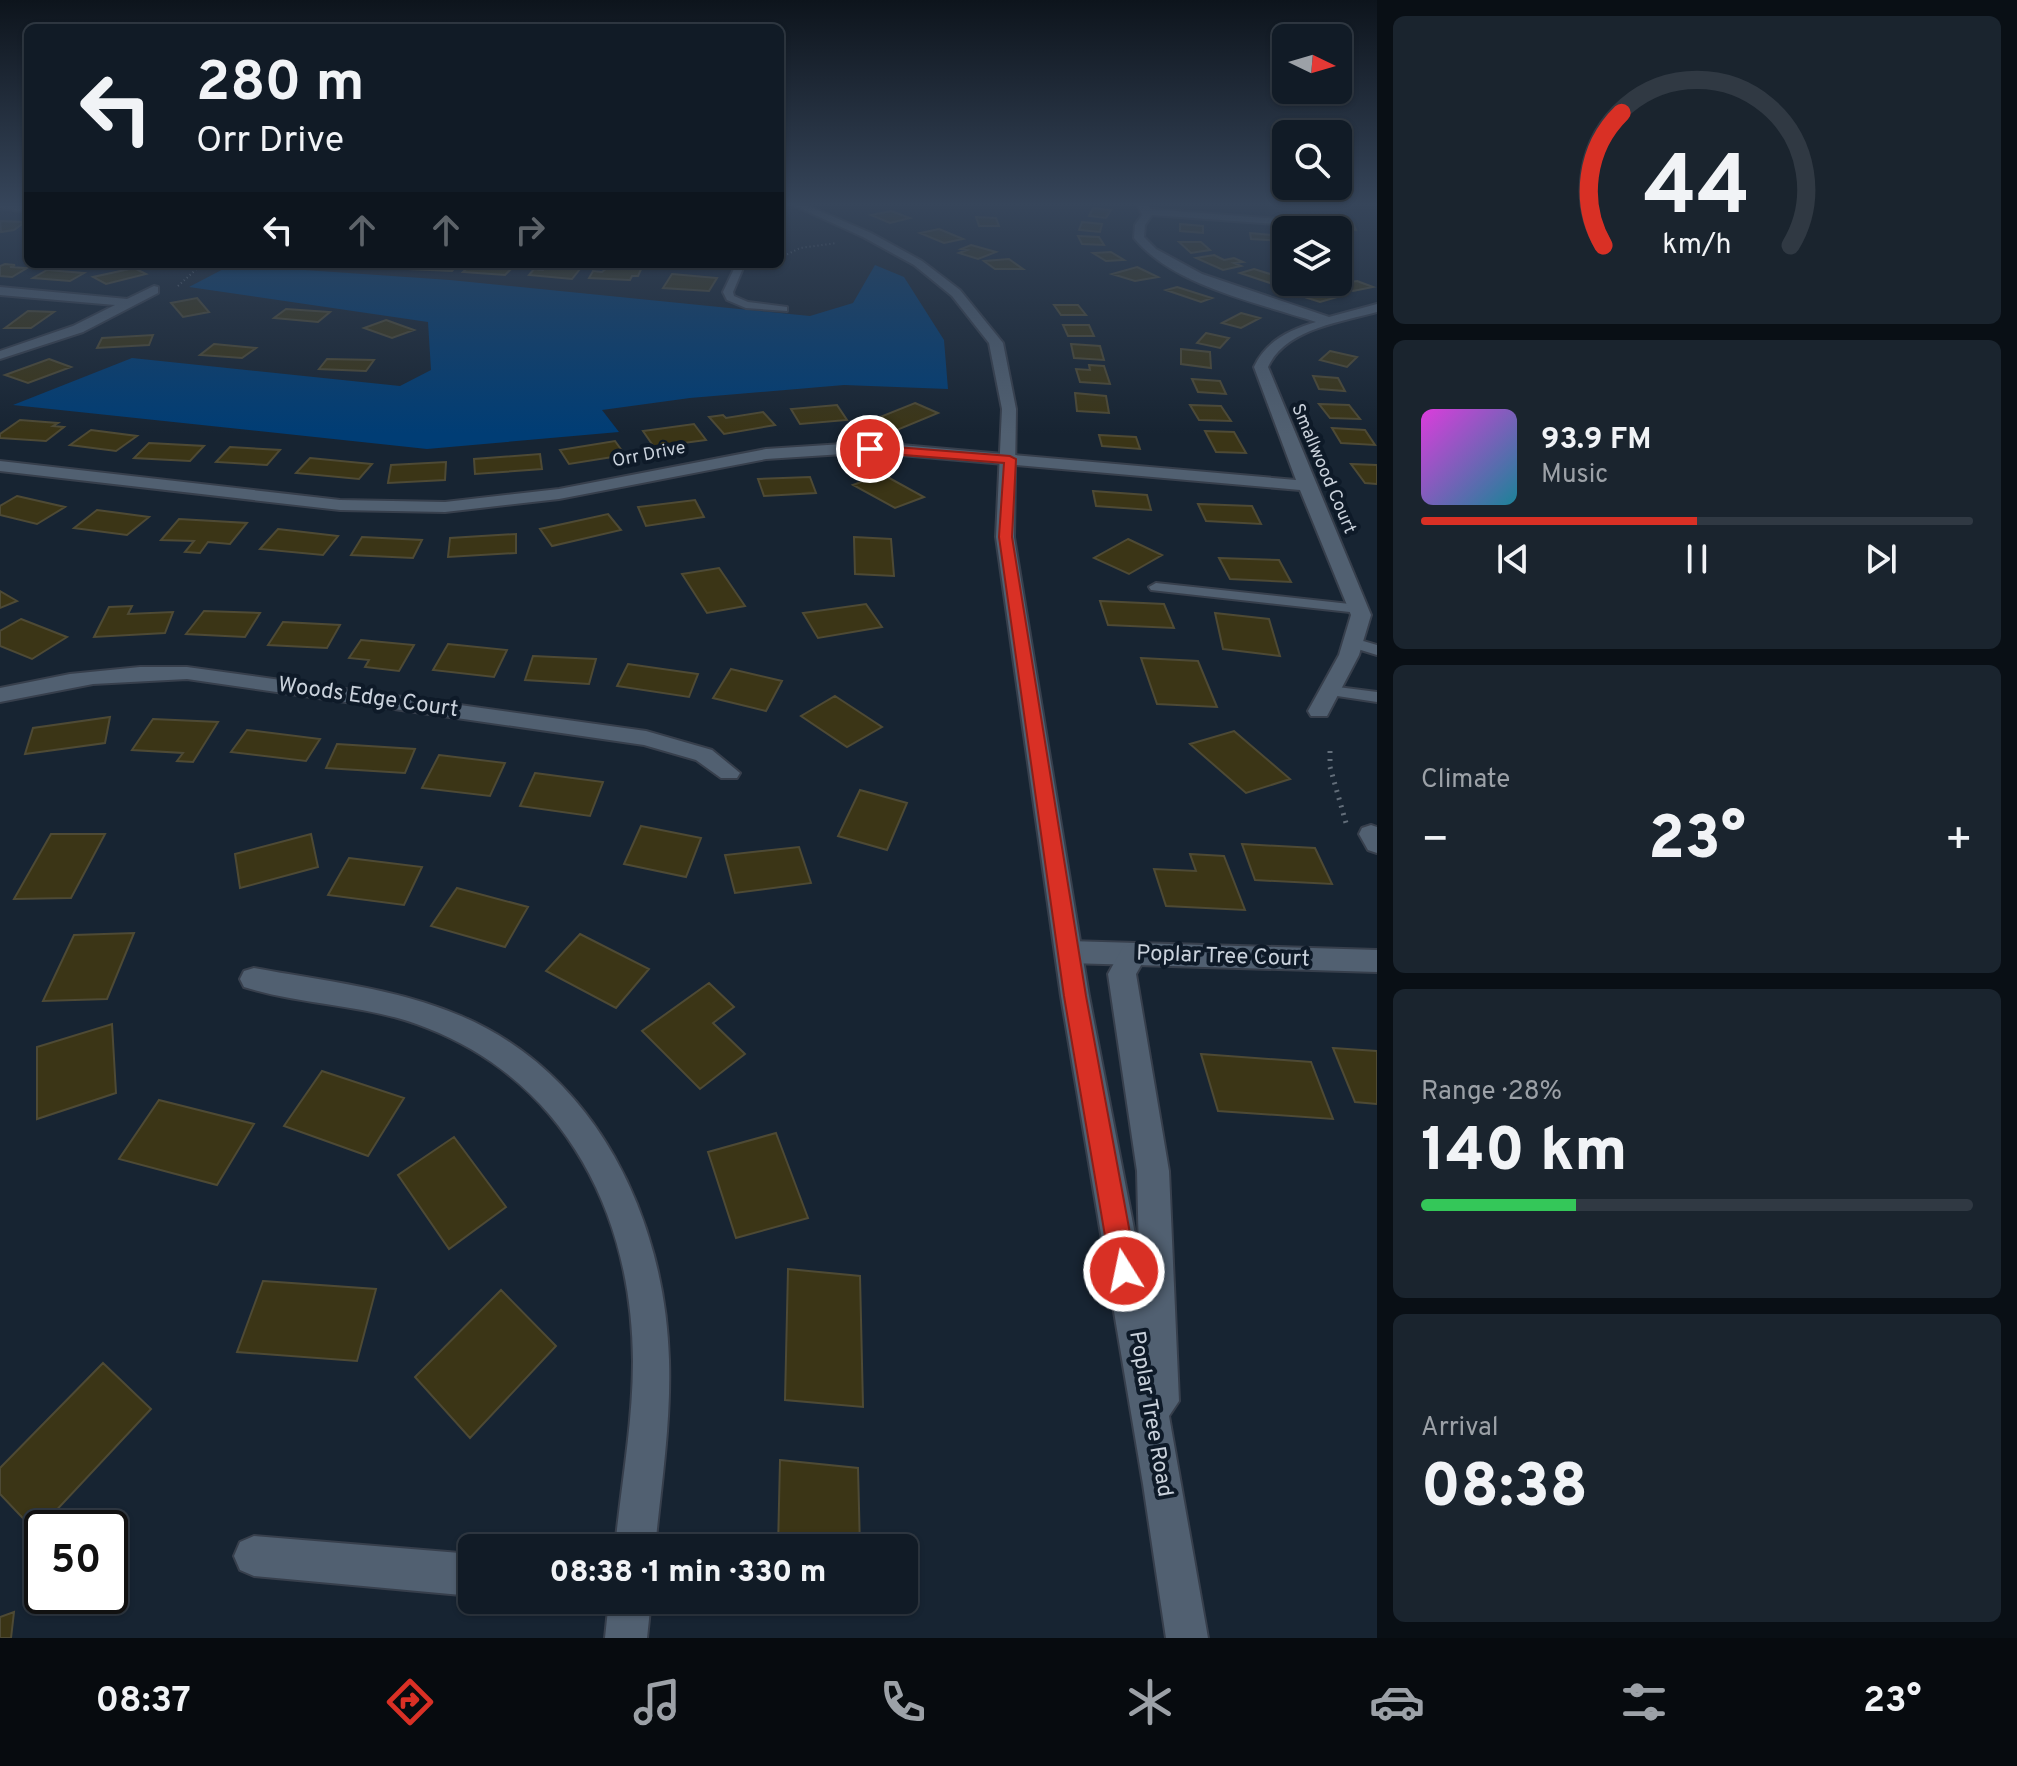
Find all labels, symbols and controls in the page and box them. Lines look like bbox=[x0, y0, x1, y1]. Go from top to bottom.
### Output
north arrow bbox=[1272, 24, 1352, 104]
map controls bbox=[1272, 24, 1352, 296]
text: 280 m bbox=[196, 50, 364, 120]
icon: left bbox=[64, 56, 168, 160]
text: Orr Drive bbox=[196, 119, 344, 165]
button: search bbox=[1272, 120, 1352, 200]
text: 44 bbox=[1644, 139, 1750, 244]
icon: left bbox=[256, 208, 300, 252]
icon: ahead bbox=[340, 208, 384, 252]
icon: ahead bbox=[424, 208, 468, 252]
icon: right bbox=[508, 208, 552, 252]
button: layers bbox=[1272, 216, 1352, 296]
text: km/h bbox=[1662, 228, 1732, 264]
street label: Smallwood Court bbox=[1285, 401, 1361, 537]
pin bbox=[836, 415, 904, 483]
text: 93.9 FM bbox=[1541, 422, 1651, 459]
icon: arrive bbox=[848, 427, 892, 471]
street label: Orr Drive bbox=[610, 437, 688, 473]
text: Music bbox=[1541, 459, 1608, 492]
icon: previous bbox=[1491, 537, 1535, 581]
icon: pause bbox=[1675, 537, 1719, 581]
icon: next bbox=[1859, 537, 1903, 581]
street label: Woods Edge Court bbox=[276, 672, 460, 724]
text: Climate bbox=[1421, 764, 1510, 797]
text: 23° bbox=[1648, 804, 1746, 880]
text: − bbox=[1421, 814, 1449, 870]
text: + bbox=[1945, 814, 1973, 870]
street label: Poplar Tree Court bbox=[1136, 940, 1310, 974]
text: Range · 28% bbox=[1421, 1076, 1562, 1109]
text: 140 km bbox=[1421, 1116, 1627, 1192]
position arrow bbox=[1082, 1229, 1166, 1313]
street label: Poplar Tree Road bbox=[1122, 1329, 1178, 1499]
text: Arrival bbox=[1421, 1412, 1499, 1445]
text: 08:38 bbox=[1421, 1452, 1588, 1528]
speed limit sign: 50 bbox=[24, 1510, 128, 1614]
text: 08:38 · 1 min · 330 m bbox=[550, 1555, 826, 1592]
icon: directions bbox=[382, 1674, 438, 1730]
icon: music bbox=[629, 1674, 685, 1730]
icon: phone bbox=[875, 1674, 931, 1730]
icon: climate bbox=[1122, 1674, 1178, 1730]
icon: car bbox=[1369, 1674, 1425, 1730]
icon: filters bbox=[1616, 1674, 1672, 1730]
text: 08:37 bbox=[95, 1679, 191, 1725]
text: 23° bbox=[1863, 1679, 1922, 1725]

